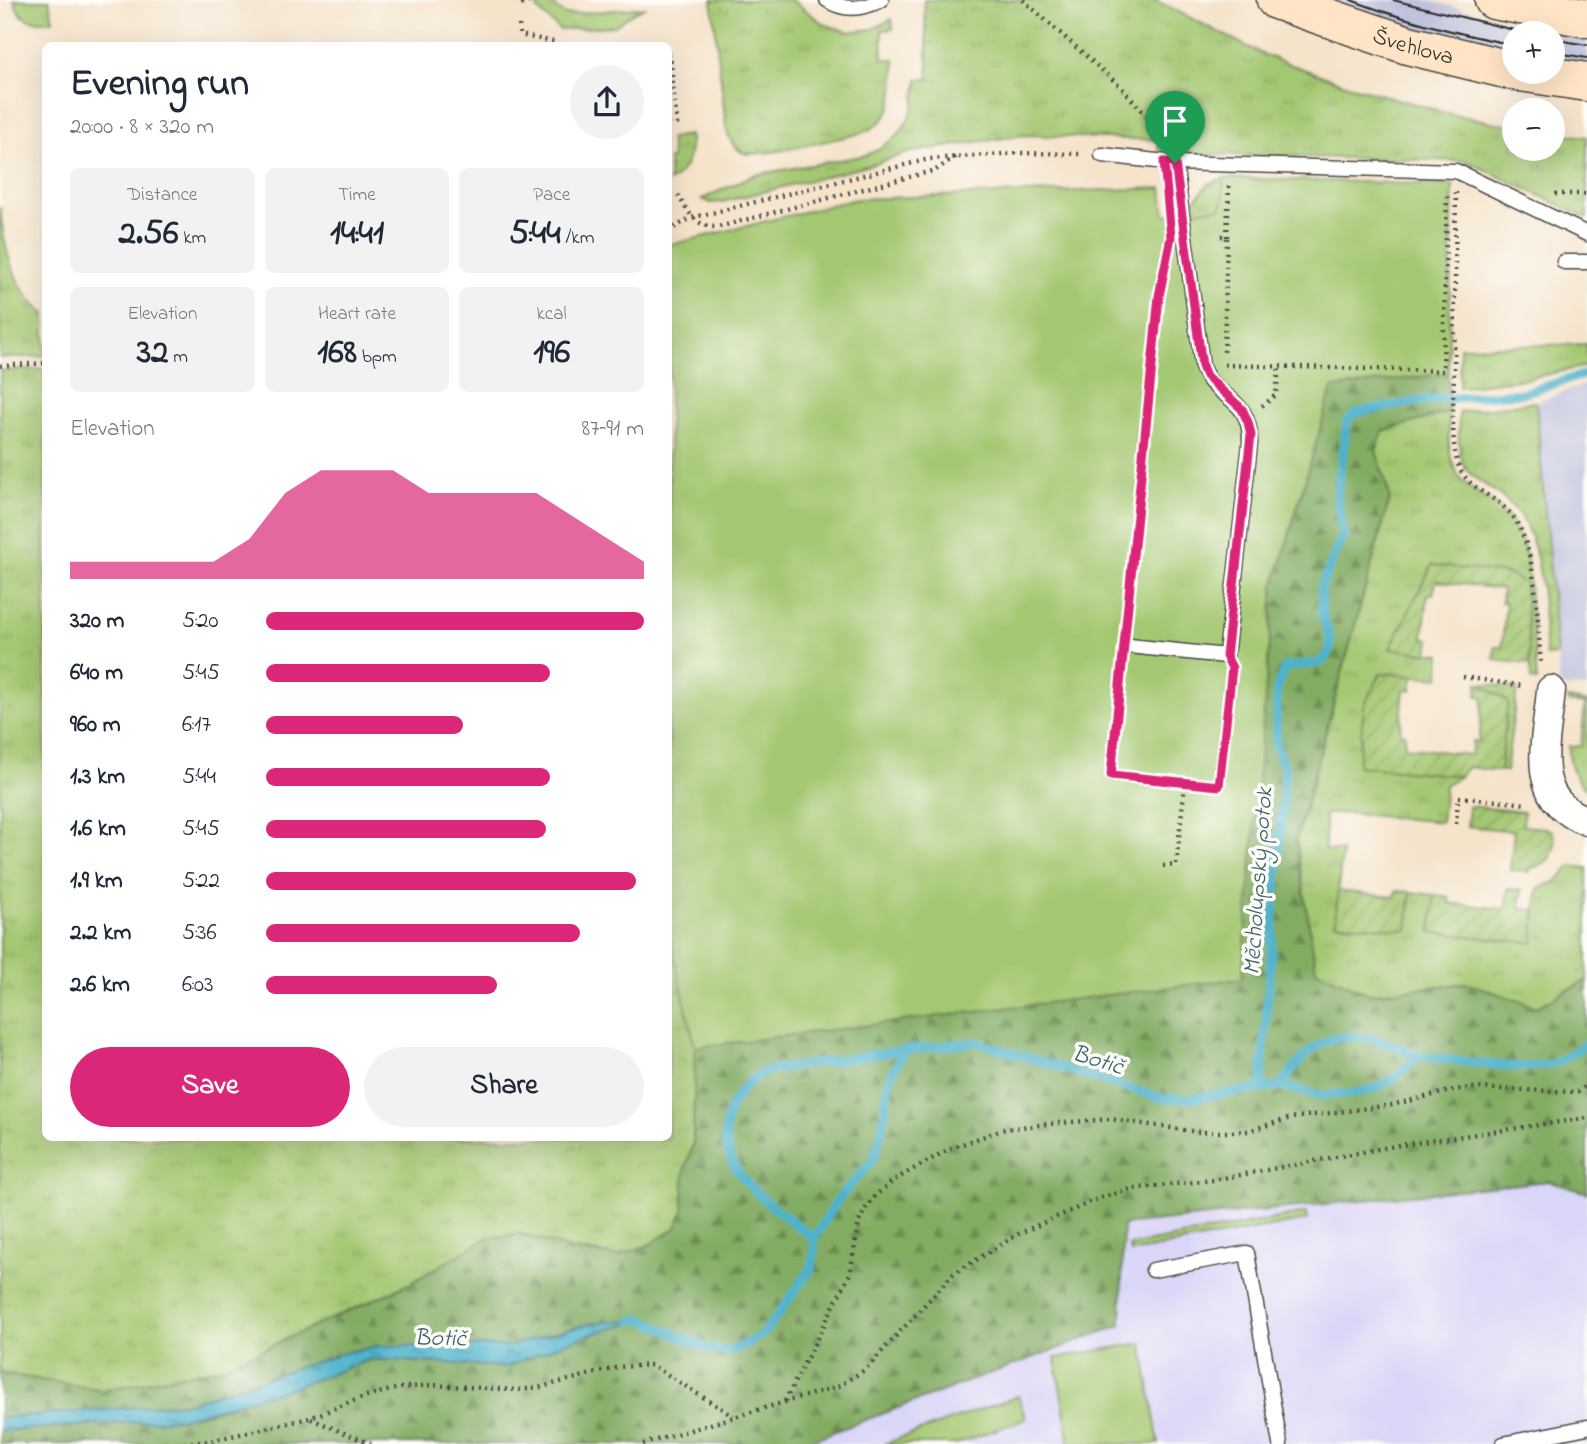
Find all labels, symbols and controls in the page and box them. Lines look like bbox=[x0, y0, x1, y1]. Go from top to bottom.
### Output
street label: Švehlova bbox=[1368, 20, 1457, 75]
map controls bbox=[1502, 21, 1565, 161]
button: + bbox=[1502, 21, 1565, 84]
text: Evening run bbox=[70, 57, 249, 113]
button: share bbox=[570, 65, 644, 139]
pin bbox=[1145, 91, 1205, 163]
button: − bbox=[1502, 98, 1565, 161]
icon: arrive bbox=[1156, 102, 1194, 140]
text: 20:00 · 8 × 320 m bbox=[70, 111, 214, 144]
text: Distance bbox=[127, 182, 197, 209]
text: Time bbox=[338, 182, 376, 209]
text: Pace bbox=[533, 182, 570, 209]
text: 2.56 bbox=[118, 209, 178, 260]
text: 14:41 bbox=[330, 209, 384, 260]
text: 5:44 bbox=[509, 209, 561, 260]
text: km bbox=[178, 225, 206, 252]
text: /km bbox=[561, 225, 594, 252]
text: Elevation bbox=[127, 301, 197, 328]
text: Heart rate bbox=[318, 301, 396, 328]
text: kcal bbox=[537, 301, 567, 328]
text: 32 bbox=[137, 328, 169, 379]
text: 168 bbox=[317, 328, 357, 379]
text: 196 bbox=[533, 328, 570, 379]
text: m bbox=[169, 344, 188, 371]
text: bpm bbox=[357, 344, 397, 371]
text: Elevation bbox=[70, 413, 155, 446]
text: 87–91 m bbox=[581, 413, 644, 446]
text: 320 m bbox=[70, 605, 124, 638]
text: 5:20 bbox=[182, 605, 218, 638]
text: 640 m bbox=[70, 657, 123, 690]
text: 5:45 bbox=[182, 657, 220, 690]
text: 960 m bbox=[70, 709, 121, 742]
text: 6:17 bbox=[182, 709, 211, 742]
text: 1.3 km bbox=[70, 761, 125, 794]
text: 5:44 bbox=[182, 761, 216, 794]
water label: Měcholupský potok bbox=[1235, 785, 1284, 976]
text: 1.6 km bbox=[70, 813, 126, 846]
text: 5:45 bbox=[182, 813, 220, 846]
text: 1.9 km bbox=[70, 865, 123, 898]
text: 5:22 bbox=[182, 865, 220, 898]
text: 2.2 km bbox=[70, 917, 131, 950]
text: 5:36 bbox=[182, 917, 217, 950]
text: 2.6 km bbox=[70, 969, 130, 1002]
text: 6:03 bbox=[182, 969, 214, 1002]
water label: Botič bbox=[1067, 1037, 1130, 1087]
button: Save bbox=[70, 1047, 350, 1127]
button: Share bbox=[364, 1047, 644, 1127]
water label: Botič bbox=[414, 1322, 469, 1358]

